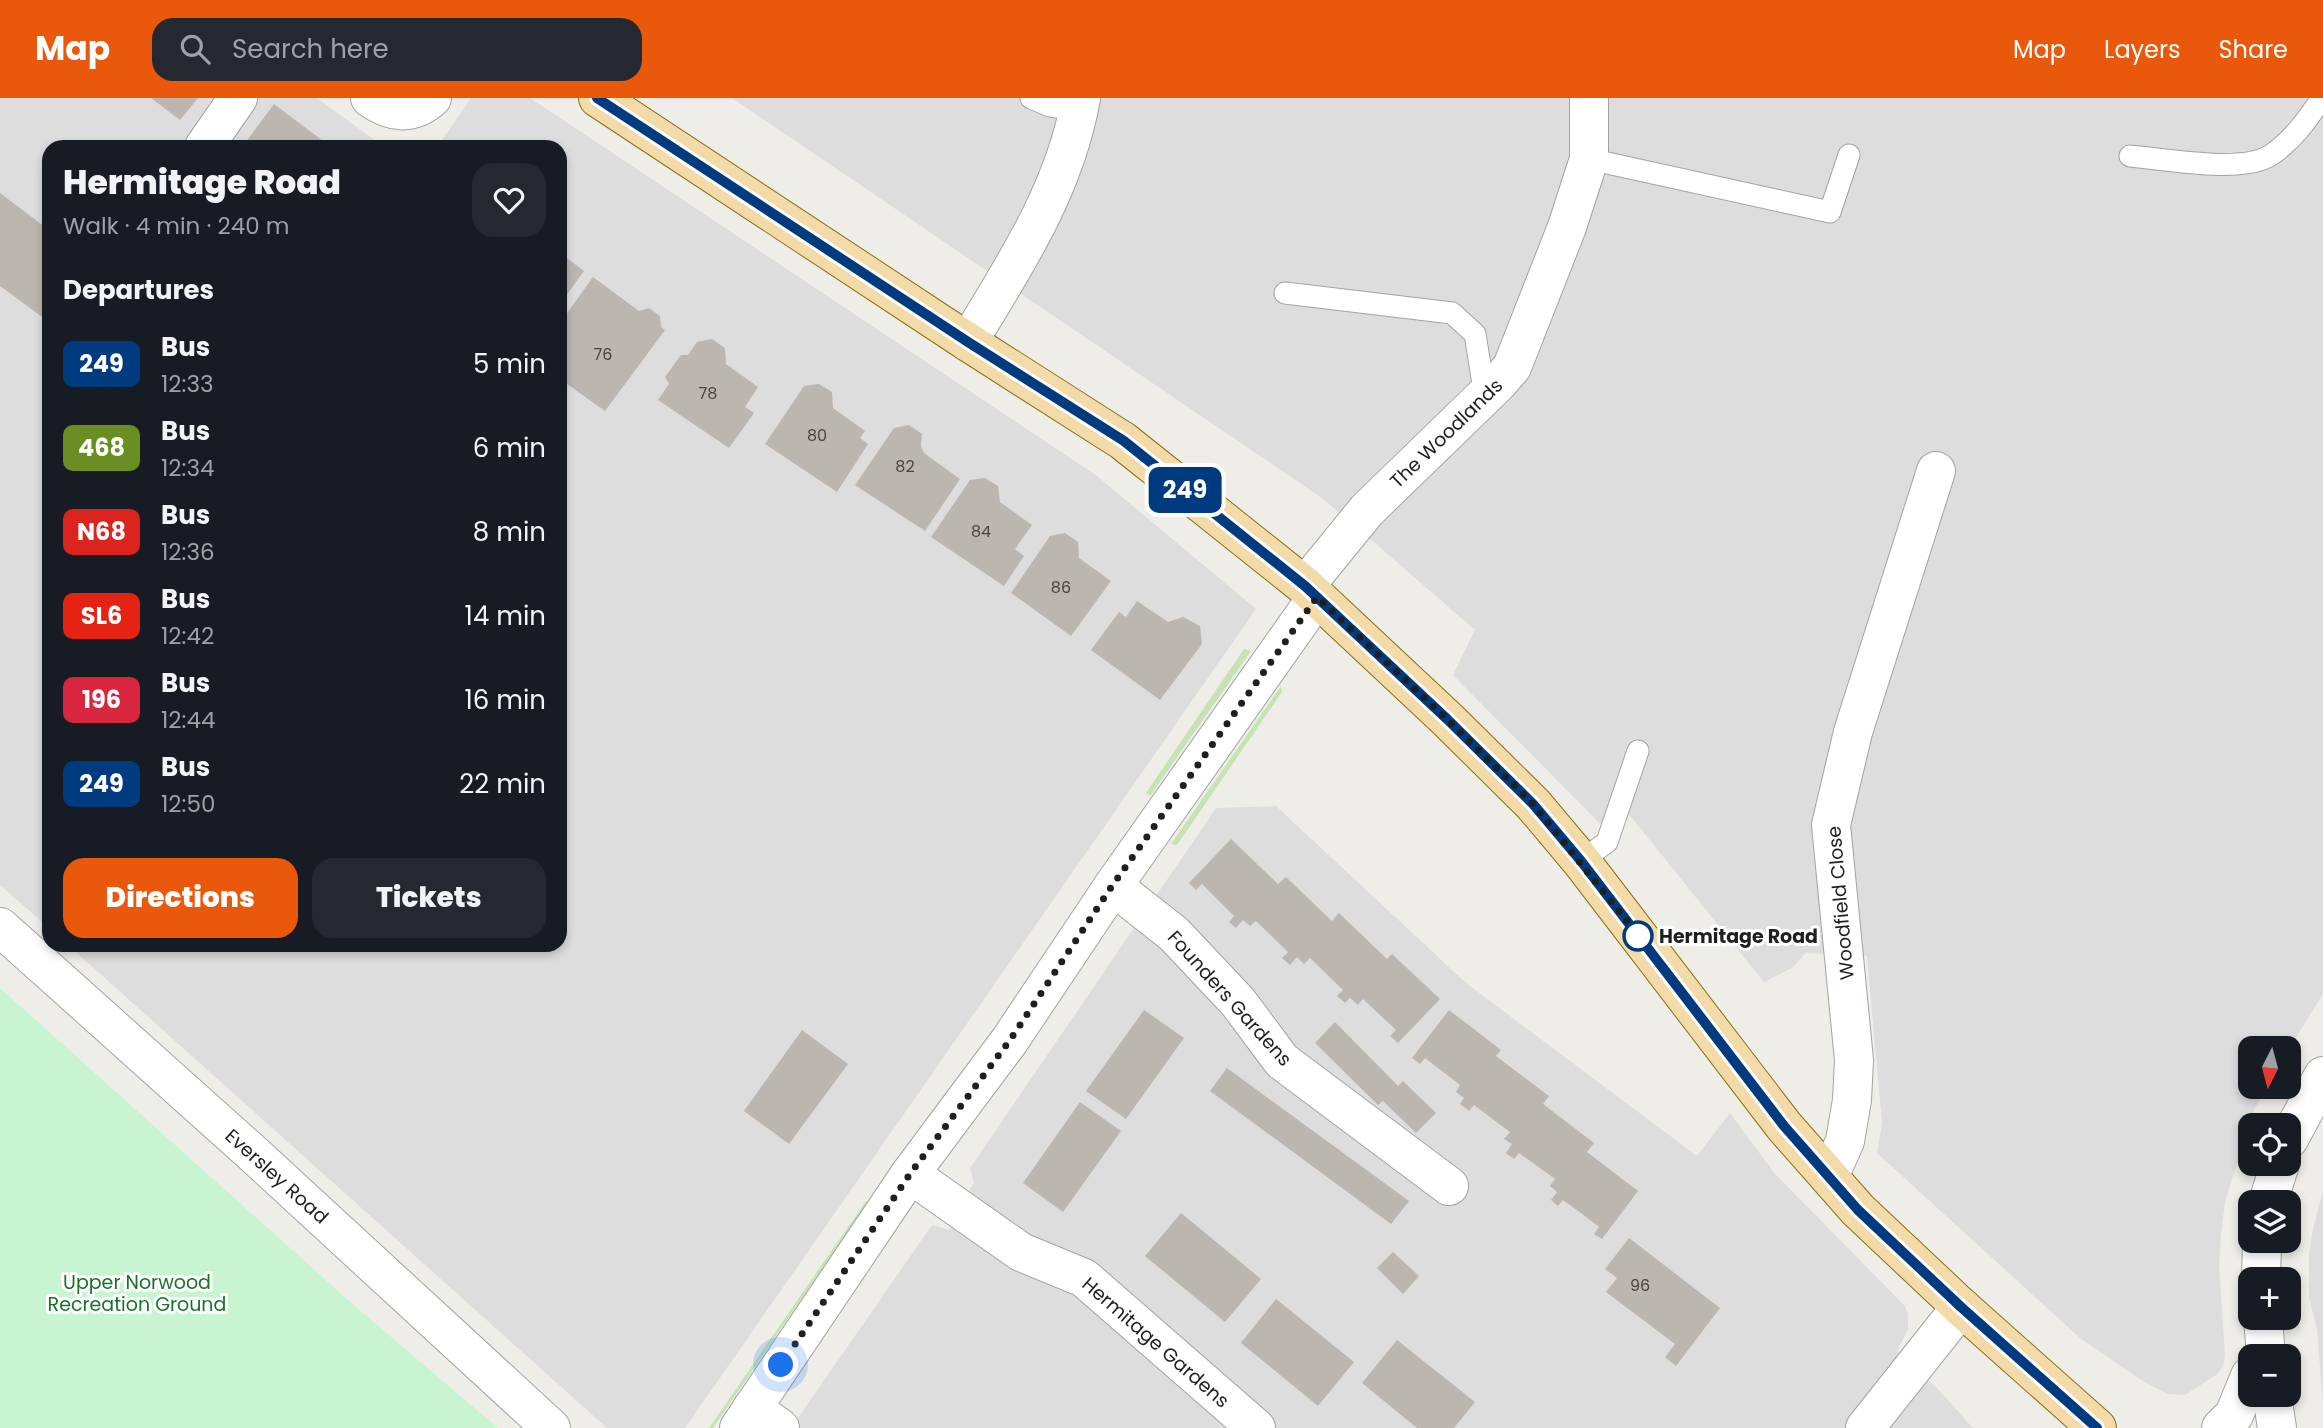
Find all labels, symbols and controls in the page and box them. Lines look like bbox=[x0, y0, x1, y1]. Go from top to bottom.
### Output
search box bbox=[152, 18, 642, 81]
text: Map bbox=[35, 25, 110, 72]
icon: search bbox=[176, 30, 214, 68]
text: Search here bbox=[232, 31, 389, 67]
text: Map bbox=[2013, 33, 2066, 66]
text: Layers bbox=[2104, 33, 2180, 66]
text: Share bbox=[2218, 33, 2288, 66]
text: Hermitage Road bbox=[63, 159, 341, 206]
button: heart bbox=[472, 163, 546, 237]
text: Walk · 4 min · 240 m bbox=[63, 210, 289, 242]
text: Departures bbox=[63, 272, 214, 308]
text: Bus bbox=[161, 329, 210, 365]
house number: 76 bbox=[594, 343, 612, 366]
text: 5 min bbox=[473, 346, 546, 382]
text: 249 bbox=[79, 347, 124, 380]
text: 12:33 bbox=[161, 368, 214, 400]
street label: The Woodlands bbox=[1384, 372, 1509, 494]
house number: 78 bbox=[699, 382, 717, 405]
text: Bus bbox=[161, 413, 210, 449]
house number: 80 bbox=[807, 424, 827, 447]
text: 6 min bbox=[473, 430, 546, 466]
text: 468 bbox=[78, 431, 125, 464]
text: 12:34 bbox=[161, 452, 215, 484]
house number: 82 bbox=[895, 455, 915, 478]
line badge: 249 bbox=[1145, 467, 1225, 513]
text: 249 bbox=[1163, 473, 1207, 506]
text: Bus bbox=[161, 497, 210, 533]
text: 8 min bbox=[473, 514, 546, 550]
text: N68 bbox=[77, 515, 126, 548]
house number: 84 bbox=[971, 520, 991, 543]
text: 12:36 bbox=[161, 536, 215, 568]
house number: 86 bbox=[1051, 576, 1071, 599]
text: Bus bbox=[161, 581, 210, 617]
text: 14 min bbox=[465, 598, 546, 634]
text: SL6 bbox=[81, 599, 122, 632]
text: 12:42 bbox=[161, 620, 214, 652]
text: Bus bbox=[161, 665, 210, 701]
text: 16 min bbox=[464, 682, 546, 718]
text: 196 bbox=[82, 683, 121, 716]
text: 12:44 bbox=[161, 704, 215, 736]
text: Bus bbox=[161, 749, 210, 785]
text: 22 min bbox=[459, 766, 546, 802]
text: 249 bbox=[79, 767, 124, 800]
text: 12:50 bbox=[161, 788, 215, 820]
street label: Woodfield Close bbox=[1820, 825, 1861, 981]
button: Directions bbox=[63, 858, 298, 938]
button: Tickets bbox=[312, 858, 546, 938]
marker: Hermitage Road bbox=[1623, 921, 1653, 951]
place label: Hermitage Road bbox=[1659, 923, 1818, 950]
street label: Founders Gardens bbox=[1161, 925, 1298, 1072]
north arrow bbox=[2238, 1036, 2301, 1099]
map controls bbox=[2238, 1036, 2301, 1407]
button: locate bbox=[2238, 1113, 2301, 1176]
street label: Eversley Road bbox=[219, 1123, 334, 1230]
button: layers bbox=[2238, 1190, 2301, 1253]
button: + bbox=[2238, 1267, 2301, 1330]
park label: Upper Norwood Recreation Ground bbox=[48, 1269, 226, 1318]
street label: Hermitage Gardens bbox=[1076, 1271, 1235, 1414]
house number: 96 bbox=[1630, 1274, 1650, 1297]
button: − bbox=[2238, 1344, 2301, 1407]
your location bbox=[763, 1347, 798, 1382]

